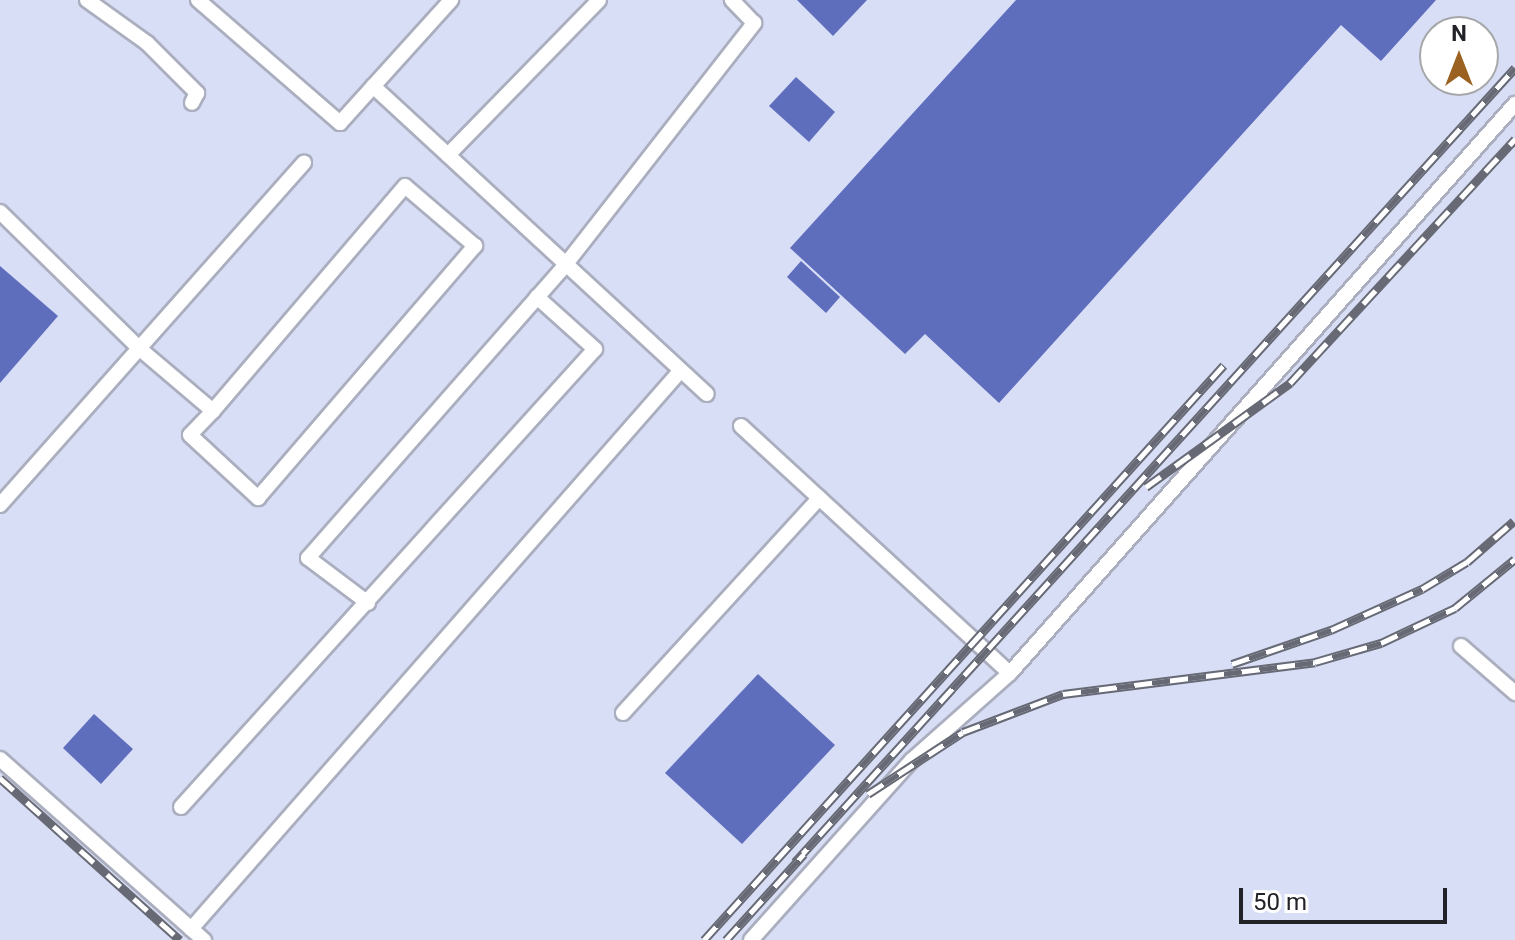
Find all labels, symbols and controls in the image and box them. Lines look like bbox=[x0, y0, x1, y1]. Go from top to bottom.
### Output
north arrow bbox=[1419, 16, 1499, 96]
text: N bbox=[1451, 21, 1467, 46]
scale bar bbox=[1243, 872, 1451, 922]
text: 50 m bbox=[1253, 888, 1307, 916]

